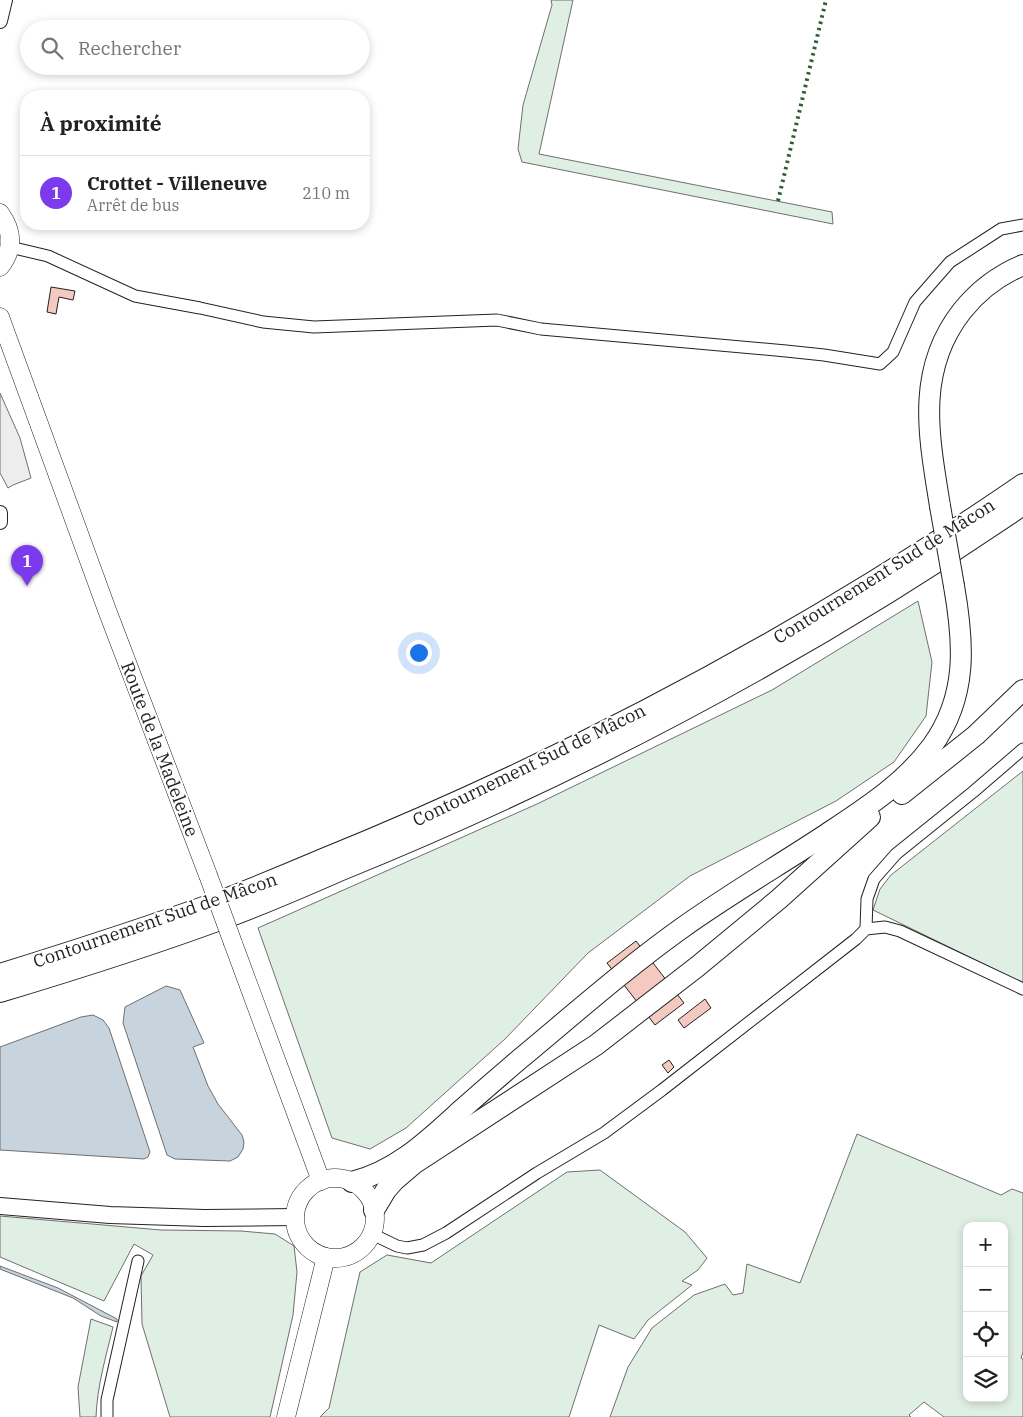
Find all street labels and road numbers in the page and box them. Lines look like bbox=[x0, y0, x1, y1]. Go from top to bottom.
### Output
street label: Contournement Sud de Mâcon bbox=[769, 493, 999, 649]
street label: Route de la Madeleine bbox=[116, 658, 204, 840]
street label: Contournement Sud de Mâcon bbox=[409, 698, 649, 832]
street label: Contournement Sud de Mâcon bbox=[30, 867, 280, 973]

